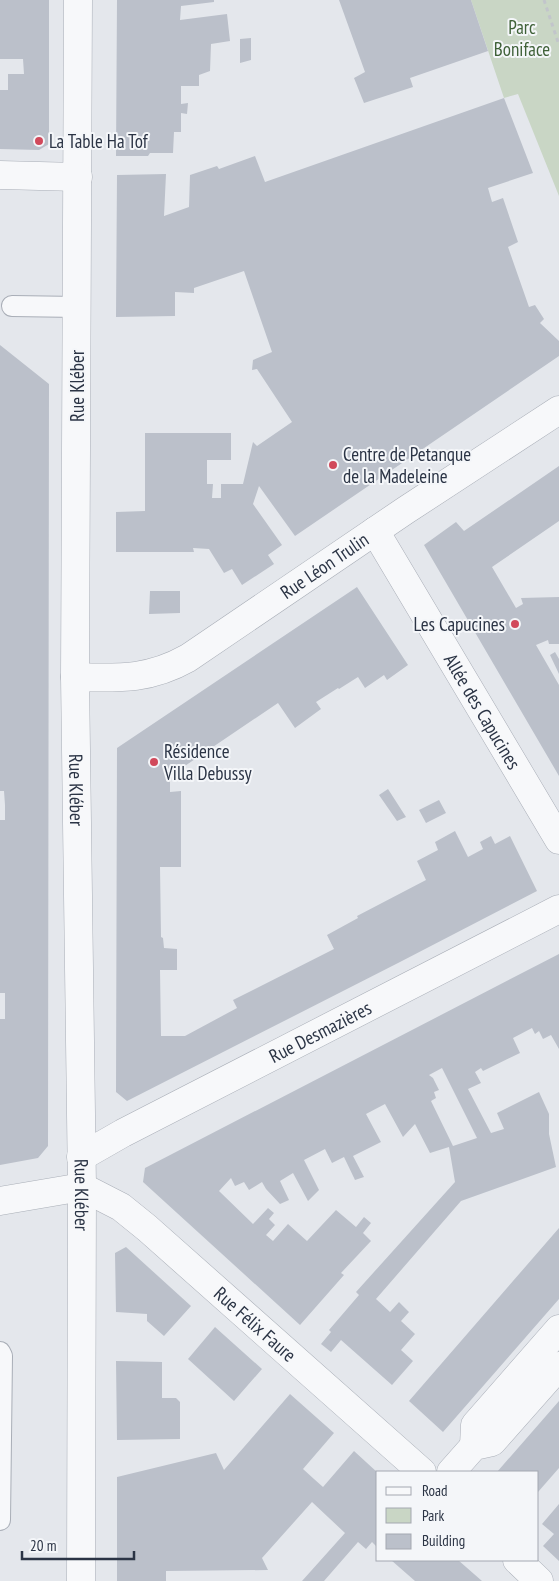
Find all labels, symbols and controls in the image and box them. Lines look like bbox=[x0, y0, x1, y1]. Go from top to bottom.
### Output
park label: Parc Boniface bbox=[494, 15, 550, 61]
place label: La Table Ha Tof bbox=[49, 129, 149, 153]
marker: La Table Ha Tof bbox=[33, 135, 45, 147]
street label: Rue Kléber bbox=[65, 349, 89, 422]
place label: Centre de Petanque de la Madeleine bbox=[343, 442, 471, 488]
marker: Centre de Petanque de la Madeleine bbox=[327, 459, 339, 471]
street label: Rue Léon Trulin bbox=[276, 527, 373, 604]
place label: Les Capucines bbox=[414, 612, 505, 636]
marker: Les Capucines bbox=[509, 618, 521, 630]
street label: Allée des Capucines bbox=[439, 649, 526, 773]
place label: Résidence Villa Debussy bbox=[163, 739, 253, 785]
street label: Rue Kléber bbox=[64, 754, 89, 827]
marker: Résidence Villa Debussy bbox=[148, 756, 160, 768]
street label: Rue Desmazières bbox=[265, 995, 375, 1068]
street label: Rue Kléber bbox=[70, 1159, 94, 1232]
street label: Rue Félix Faure bbox=[209, 1281, 301, 1367]
legend bbox=[376, 1471, 539, 1561]
text: Road bbox=[422, 1481, 448, 1500]
text: Park bbox=[422, 1506, 444, 1525]
scale bar bbox=[22, 1528, 135, 1560]
text: Building bbox=[422, 1531, 465, 1550]
text: 20 m bbox=[30, 1536, 56, 1555]

